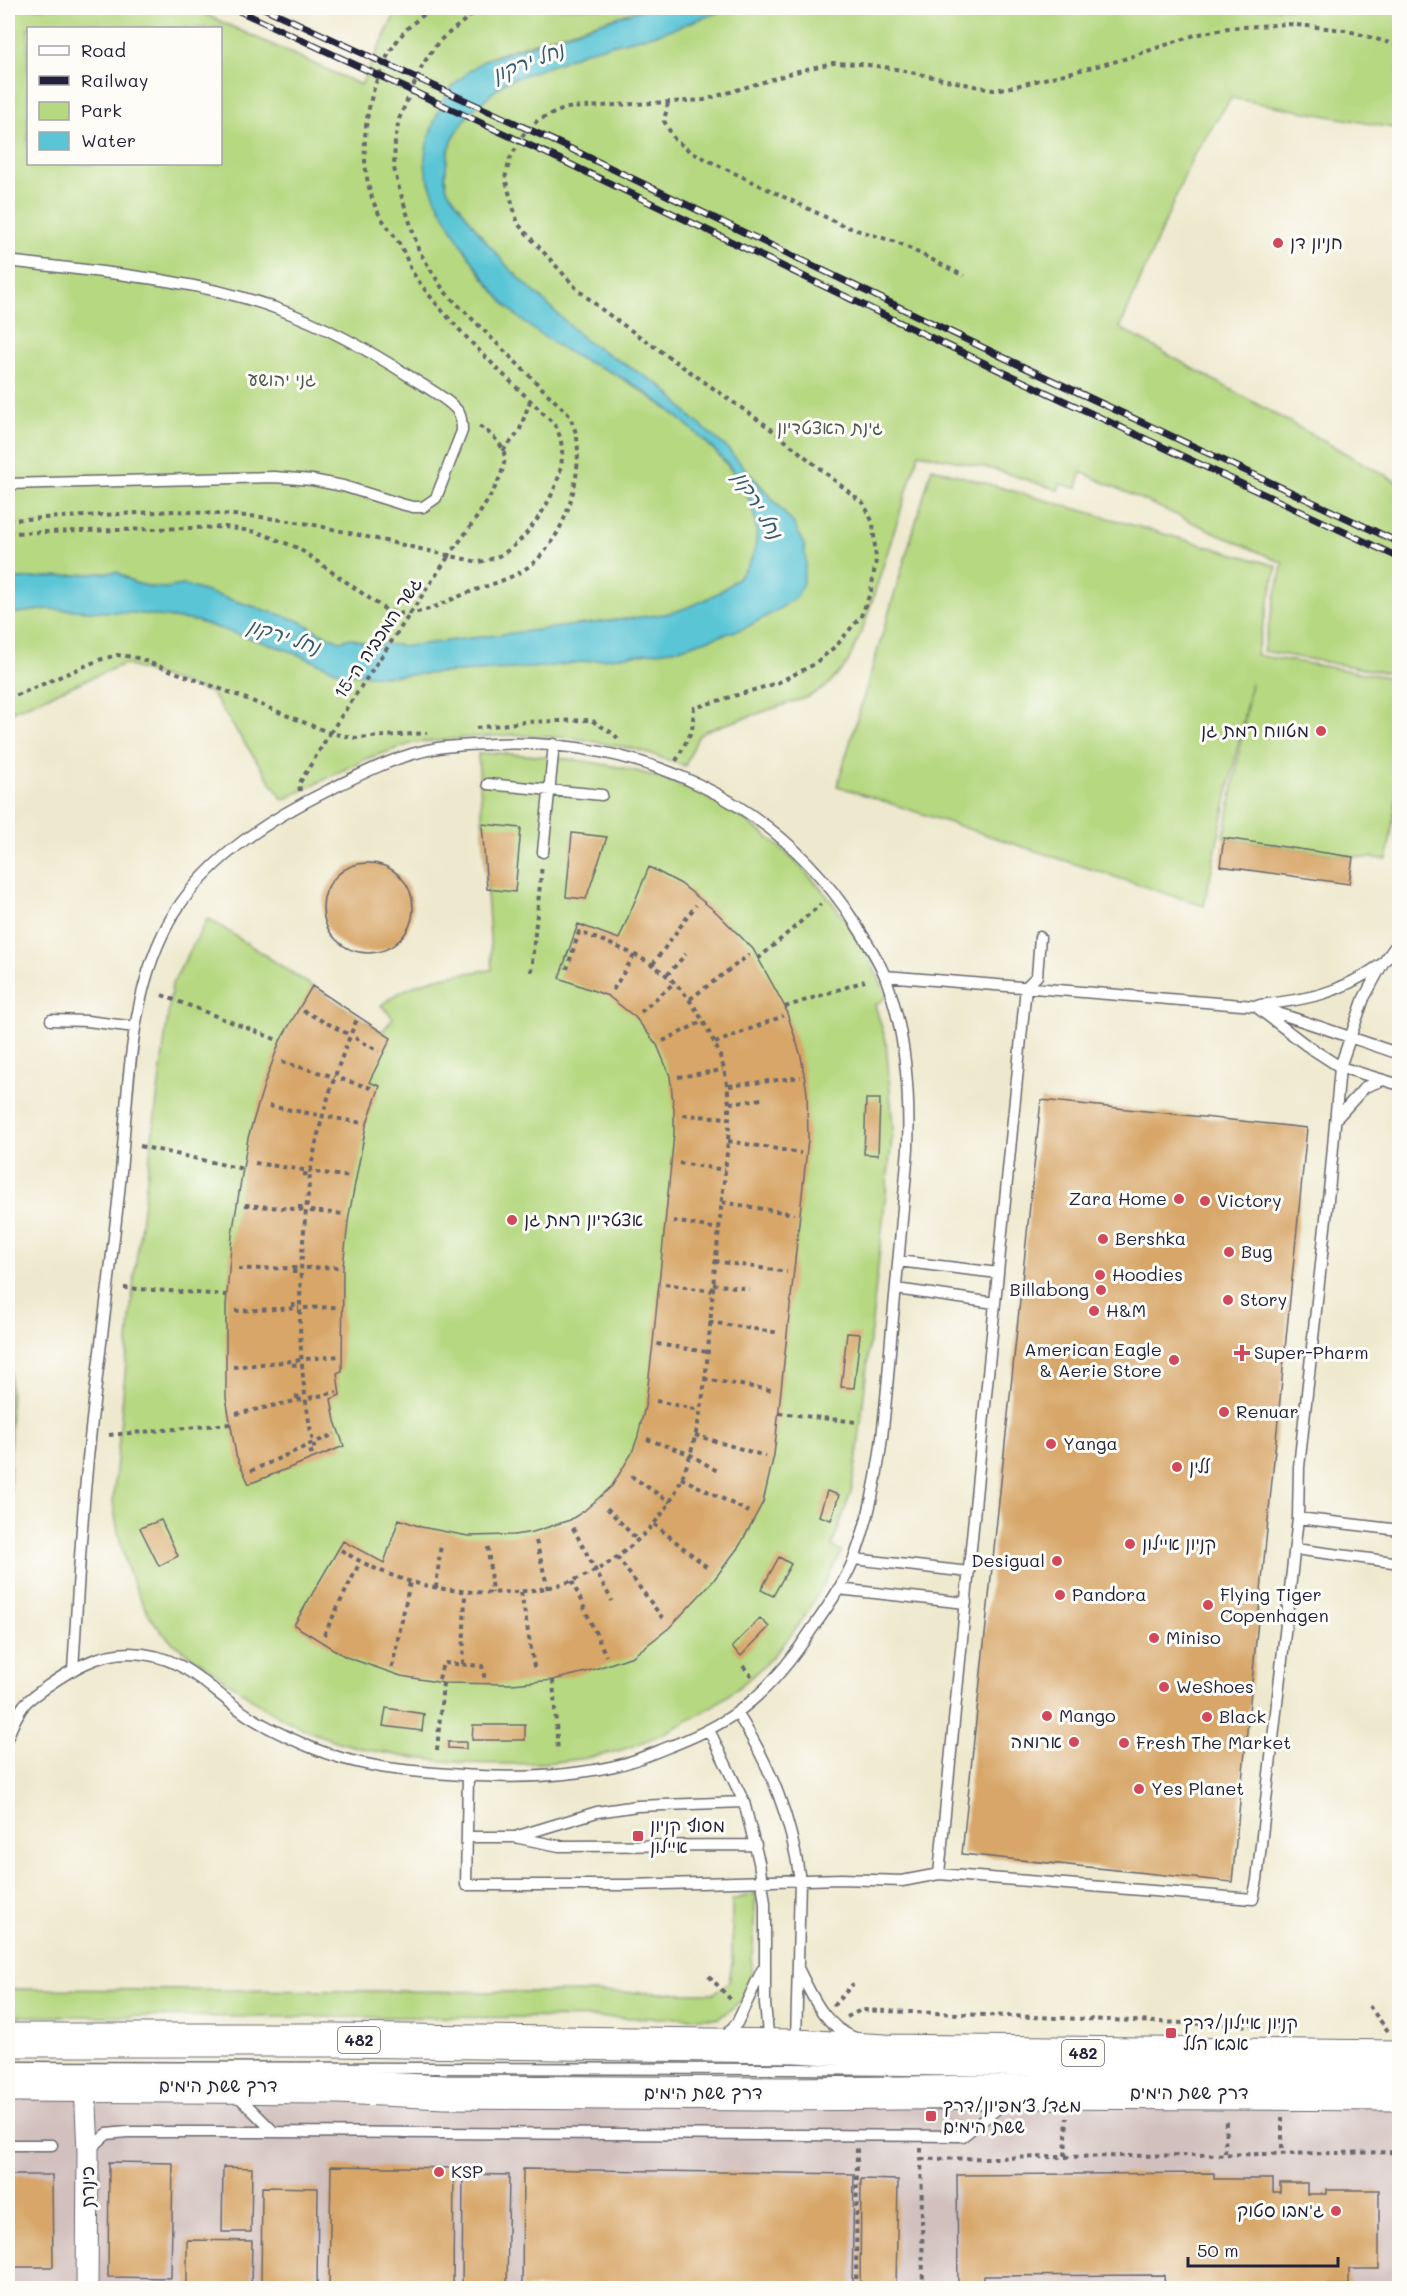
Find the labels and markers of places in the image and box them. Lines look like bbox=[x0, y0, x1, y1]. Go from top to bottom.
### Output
place label: חניון דן bbox=[1290, 230, 1343, 254]
marker: חניון דן bbox=[1271, 236, 1285, 250]
place label: מטווח רמת גן bbox=[1201, 718, 1309, 742]
marker: מטווח רמת גן bbox=[1314, 724, 1328, 738]
place label: Zara Home bbox=[1069, 1186, 1167, 1210]
place label: Victory bbox=[1217, 1188, 1282, 1212]
marker: Zara Home bbox=[1172, 1192, 1186, 1206]
marker: Victory bbox=[1198, 1194, 1212, 1208]
place label: אצטדיון רמת גן bbox=[524, 1207, 643, 1231]
marker: אצטדיון רמת גן bbox=[505, 1213, 519, 1227]
place label: Bershka bbox=[1115, 1226, 1186, 1250]
marker: Bershka bbox=[1096, 1232, 1110, 1246]
place label: Bug bbox=[1241, 1239, 1272, 1263]
marker: Bug bbox=[1222, 1245, 1236, 1259]
place label: Hoodies bbox=[1112, 1262, 1183, 1286]
marker: Hoodies bbox=[1093, 1268, 1107, 1282]
place label: Billabong bbox=[1010, 1277, 1089, 1301]
marker: Billabong bbox=[1094, 1283, 1108, 1297]
place label: Story bbox=[1240, 1287, 1287, 1311]
marker: Story bbox=[1221, 1293, 1235, 1307]
place label: H&M bbox=[1106, 1298, 1146, 1322]
marker: H&M bbox=[1087, 1304, 1101, 1318]
place label: American Eagle & Aerie Store bbox=[1024, 1337, 1162, 1382]
place label: Super-Pharm bbox=[1254, 1340, 1369, 1364]
marker: Super-Pharm bbox=[1235, 1346, 1249, 1360]
marker: American Eagle & Aerie Store bbox=[1167, 1353, 1181, 1367]
place label: Renuar bbox=[1236, 1399, 1299, 1423]
marker: Renuar bbox=[1217, 1405, 1231, 1419]
place label: Yanga bbox=[1063, 1431, 1118, 1455]
marker: Yanga bbox=[1044, 1437, 1058, 1451]
place label: ללין bbox=[1189, 1454, 1211, 1478]
marker: ללין bbox=[1170, 1460, 1184, 1474]
place label: קניון איילון bbox=[1142, 1531, 1216, 1555]
marker: קניון איילון bbox=[1123, 1537, 1137, 1551]
place label: Desigual bbox=[971, 1548, 1045, 1572]
marker: Desigual bbox=[1050, 1554, 1064, 1568]
place label: Pandora bbox=[1072, 1582, 1147, 1606]
place label: Flying Tiger Copenhagen bbox=[1220, 1582, 1329, 1627]
marker: Pandora bbox=[1053, 1588, 1067, 1602]
marker: Flying Tiger Copenhagen bbox=[1201, 1598, 1215, 1612]
place label: Miniso bbox=[1166, 1625, 1221, 1649]
marker: Miniso bbox=[1147, 1631, 1161, 1645]
place label: WeShoes bbox=[1176, 1674, 1254, 1698]
marker: WeShoes bbox=[1157, 1680, 1171, 1694]
place label: Mango bbox=[1059, 1703, 1116, 1727]
place label: Black bbox=[1219, 1704, 1266, 1728]
marker: Mango bbox=[1040, 1709, 1054, 1723]
marker: Black bbox=[1200, 1710, 1214, 1724]
place label: ארומה bbox=[1010, 1729, 1062, 1753]
place label: Fresh The Market bbox=[1136, 1730, 1291, 1754]
marker: ארומה bbox=[1067, 1735, 1081, 1749]
marker: Fresh The Market bbox=[1117, 1736, 1131, 1750]
place label: Yes Planet bbox=[1151, 1776, 1244, 1800]
marker: Yes Planet bbox=[1132, 1782, 1146, 1796]
place label: מסוף קניון איילון bbox=[650, 1813, 725, 1858]
marker: מסוף קניון איילון bbox=[631, 1829, 645, 1843]
place label: קניון איילון/דרך אבא הלל bbox=[1183, 2010, 1298, 2055]
marker: קניון איילון/דרך אבא הלל bbox=[1164, 2026, 1178, 2040]
place label: מגדל צ׳מפיון/דרך ששת הימים bbox=[943, 2093, 1081, 2138]
marker: מגדל צ׳מפיון/דרך ששת הימים bbox=[924, 2109, 938, 2123]
place label: KSP bbox=[451, 2159, 483, 2183]
marker: KSP bbox=[432, 2165, 446, 2179]
place label: ג'מבו סטוק bbox=[1237, 2198, 1324, 2222]
marker: ג'מבו סטוק bbox=[1329, 2204, 1343, 2218]

